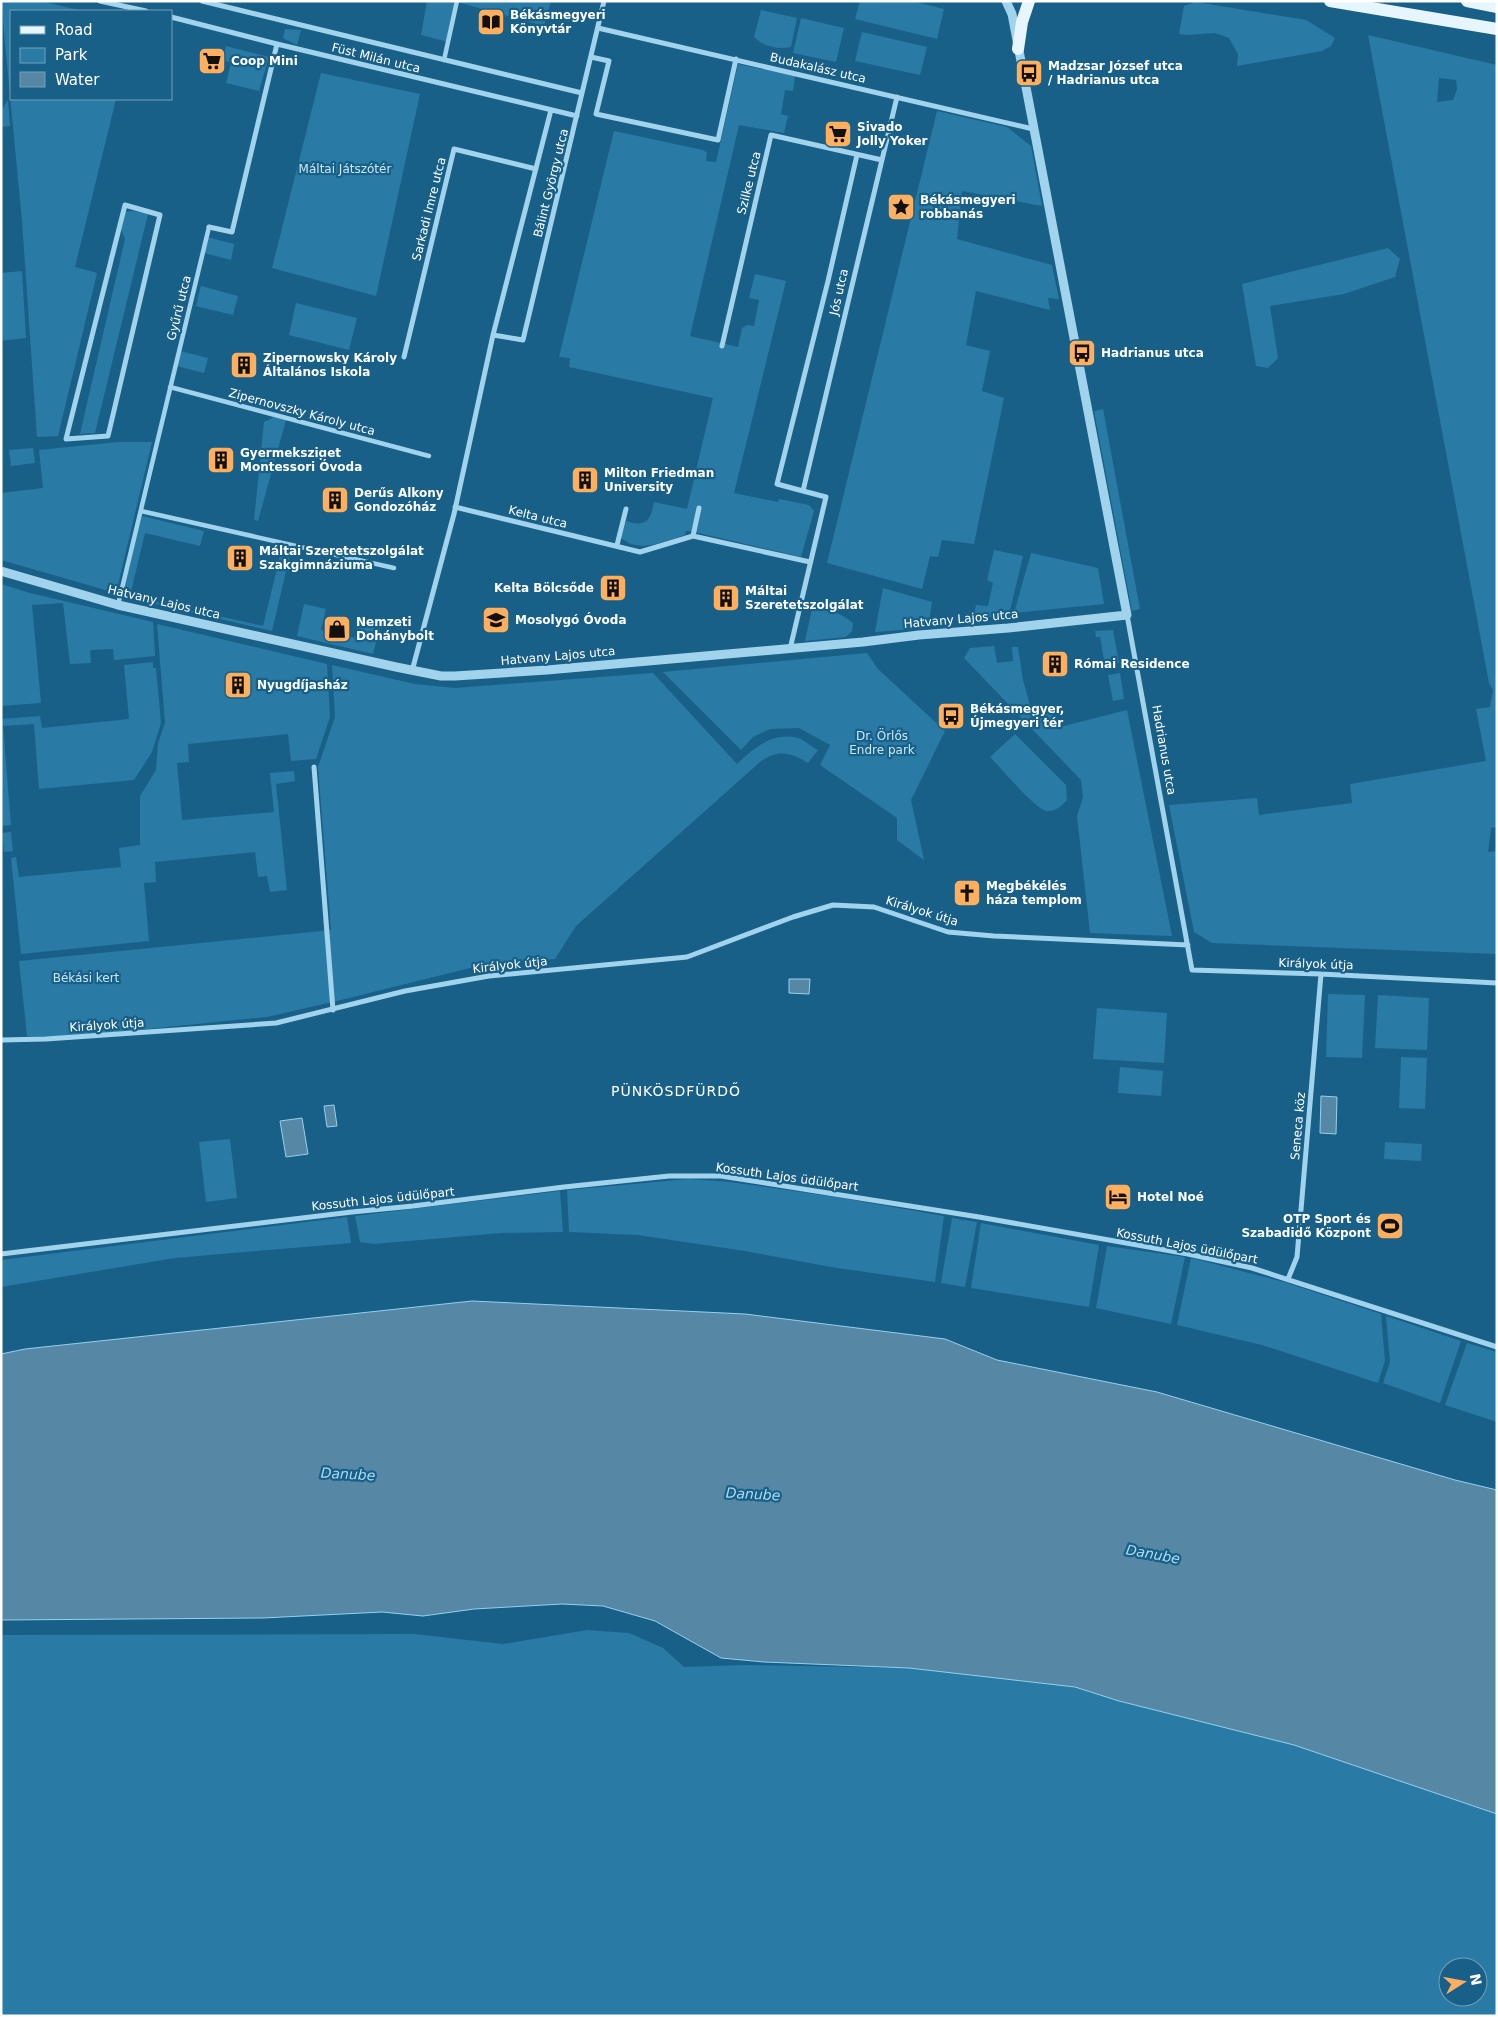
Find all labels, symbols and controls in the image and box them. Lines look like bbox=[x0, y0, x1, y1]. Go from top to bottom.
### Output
library icon: Békásmegyeri Könyvtár bbox=[476, 7, 506, 37]
place label: Békásmegyeri Könyvtár bbox=[510, 8, 606, 36]
legend bbox=[10, 10, 172, 100]
text: Road bbox=[55, 21, 93, 39]
street label: Füst Milán utca bbox=[330, 40, 422, 76]
text: Park bbox=[55, 46, 88, 64]
supermarket icon: Coop Mini bbox=[197, 46, 227, 76]
street label: Budakalász utca bbox=[769, 50, 867, 86]
place label: Coop Mini bbox=[231, 54, 298, 68]
bus stop icon: Madzsar József utca / Hadrianus utca bbox=[1014, 58, 1044, 88]
place label: Madzsar József utca / Hadrianus utca bbox=[1048, 59, 1183, 87]
text: Water bbox=[55, 71, 100, 89]
supermarket icon: Sivado Jolly Yoker bbox=[823, 119, 853, 149]
place label: Sivado Jolly Yoker bbox=[856, 120, 928, 148]
street label: Bálint György utca bbox=[531, 127, 571, 239]
street label: Szilke utca bbox=[734, 150, 764, 216]
street label: Sarkadi Imre utca bbox=[409, 156, 449, 262]
park label: Máltai Játszótér bbox=[299, 162, 391, 176]
place icon: Békásmegyeri robbanás bbox=[886, 192, 916, 222]
place label: Békásmegyeri robbanás bbox=[920, 193, 1016, 221]
street label: Jós utca bbox=[827, 267, 851, 318]
street label: Gyűrű utca bbox=[164, 274, 194, 342]
bus stop icon: Hadrianus utca bbox=[1067, 338, 1097, 368]
place label: Hadrianus utca bbox=[1101, 346, 1204, 360]
building icon: Zipernowsky Károly Általános Iskola bbox=[229, 350, 259, 380]
place label: Zipernowsky Károly Általános Iskola bbox=[263, 351, 397, 379]
street label: Zipernovszky Károly utca bbox=[227, 386, 377, 438]
building icon: Gyermeksziget Montessori Óvoda bbox=[206, 445, 236, 475]
place label: Gyermeksziget Montessori Óvoda bbox=[240, 446, 362, 474]
building icon: Milton Friedman University bbox=[570, 465, 600, 495]
place label: Milton Friedman University bbox=[604, 466, 714, 494]
building icon: Derűs Alkony Gondozóház bbox=[320, 485, 350, 515]
place label: Derűs Alkony Gondozóház bbox=[354, 486, 444, 514]
street label: Kelta utca bbox=[507, 503, 569, 531]
building icon: Máltai Szeretetszolgálat Szakgimnáziuma bbox=[225, 543, 255, 573]
place label: Máltai Szeretetszolgálat Szakgimnáziuma bbox=[259, 544, 424, 572]
building icon: Kelta Bölcsőde bbox=[598, 573, 628, 603]
place label: Kelta Bölcsőde bbox=[494, 581, 594, 595]
street label: Hatvany Lajos utca bbox=[106, 582, 222, 622]
building icon: Máltai Szeretetszolgálat bbox=[711, 583, 741, 613]
place label: Máltai Szeretetszolgálat bbox=[745, 584, 864, 612]
school or university icon: Mosolygó Óvoda bbox=[481, 605, 511, 635]
street label: Hatvany Lajos utca bbox=[903, 607, 1019, 631]
place label: Mosolygó Óvoda bbox=[515, 612, 626, 627]
shop icon: Nemzeti Dohánybolt bbox=[322, 614, 352, 644]
place label: Nemzeti Dohánybolt bbox=[356, 615, 434, 643]
street label: Hatvany Lajos utca bbox=[500, 644, 616, 668]
building icon: Római Residence bbox=[1040, 649, 1070, 679]
place label: Római Residence bbox=[1074, 657, 1190, 671]
building icon: Nyugdíjasház bbox=[223, 670, 253, 700]
place label: Nyugdíjasház bbox=[257, 678, 348, 692]
bus stop icon: Békásmegyer, Újmegyeri tér bbox=[936, 701, 966, 731]
place label: Békásmegyer, Újmegyeri tér bbox=[970, 702, 1064, 730]
street label: Hadrianus utca bbox=[1149, 704, 1179, 796]
park label: Dr. Örlős Endre park bbox=[849, 727, 915, 757]
church icon: Megbékélés háza templom bbox=[952, 878, 982, 908]
place label: Megbékélés háza templom bbox=[986, 879, 1082, 907]
street label: Királyok útja bbox=[884, 893, 960, 929]
street label: Királyok útja bbox=[472, 954, 548, 976]
street label: Királyok útja bbox=[1278, 956, 1354, 972]
park label: Békási kert bbox=[53, 971, 120, 985]
street label: Királyok útja bbox=[69, 1015, 145, 1035]
district label: PÜNKÖSDFÜRDŐ bbox=[611, 1082, 741, 1099]
street label: Seneca köz bbox=[1288, 1092, 1308, 1160]
street label: Kossuth Lajos üdülőpart bbox=[715, 1160, 859, 1194]
hotel icon: Hotel Noé bbox=[1103, 1182, 1133, 1212]
street label: Kossuth Lajos üdülőpart bbox=[311, 1184, 455, 1213]
place label: Hotel Noé bbox=[1137, 1190, 1204, 1204]
sports icon: OTP Sport és Szabadidő Központ bbox=[1375, 1211, 1405, 1241]
place label: OTP Sport és Szabadidő Központ bbox=[1241, 1212, 1371, 1240]
street label: Kossuth Lajos üdülőpart bbox=[1115, 1225, 1259, 1267]
water label: Danube bbox=[320, 1465, 376, 1483]
water label: Danube bbox=[725, 1485, 781, 1503]
water label: Danube bbox=[1125, 1541, 1181, 1567]
north arrow bbox=[1438, 1957, 1488, 2007]
text: N bbox=[1467, 1972, 1485, 1987]

